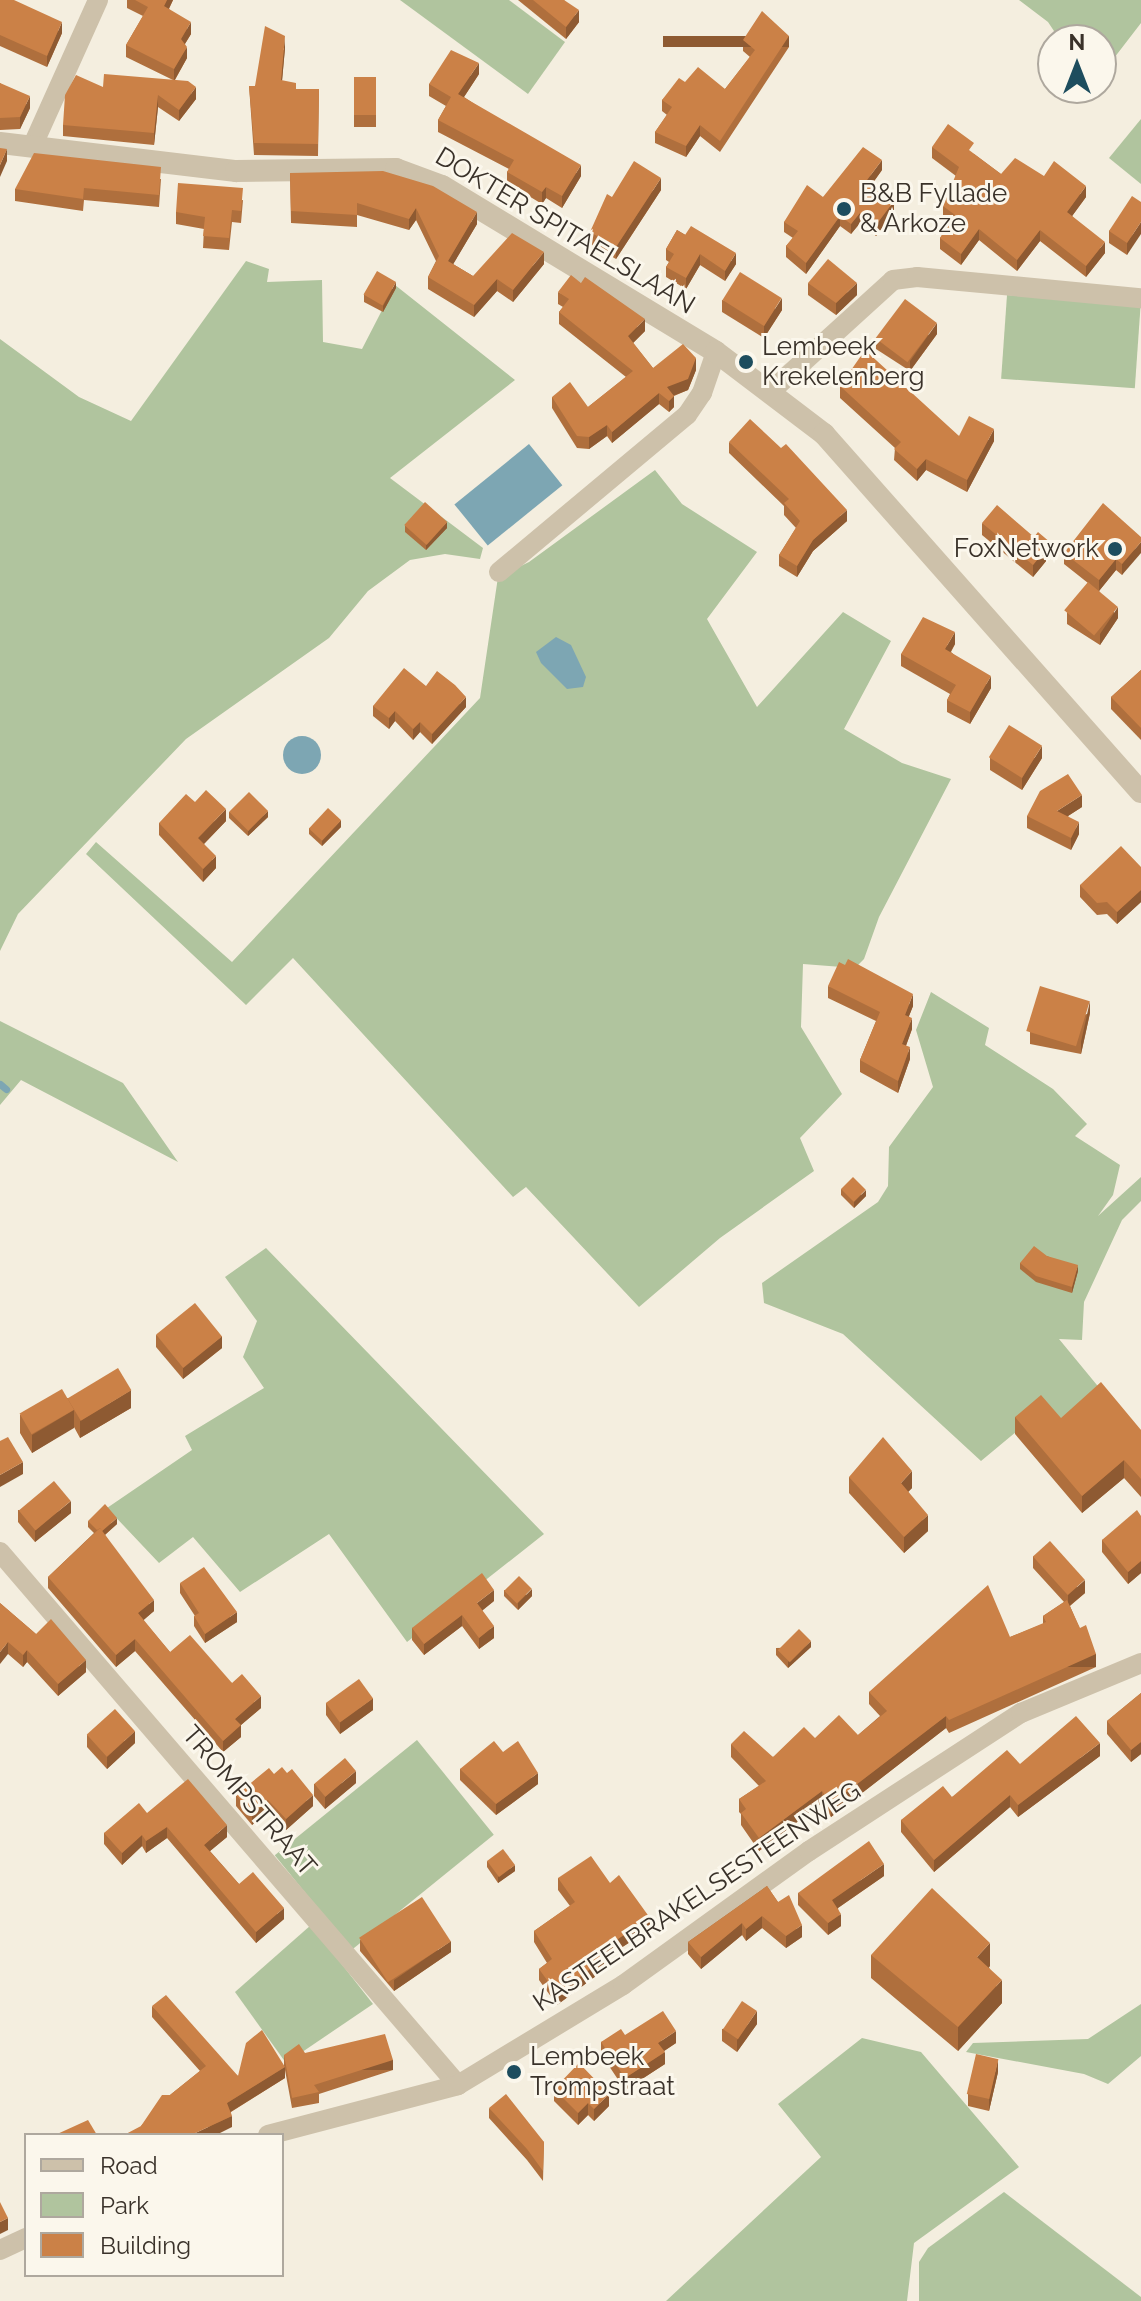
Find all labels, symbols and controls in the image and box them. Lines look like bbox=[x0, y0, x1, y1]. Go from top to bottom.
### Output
north arrow bbox=[1037, 24, 1117, 104]
text: N bbox=[1069, 29, 1085, 55]
street label: DOKTER SPITAELSLAAN bbox=[430, 141, 700, 321]
place label: B&B Fyllade & Arkoze bbox=[860, 178, 1007, 240]
marker: B&B Fyllade & Arkoze bbox=[835, 200, 853, 218]
place label: Lembeek Krekelenberg bbox=[762, 331, 925, 392]
marker: Lembeek Krekelenberg bbox=[737, 353, 755, 371]
place label: FoxNetwork bbox=[954, 533, 1099, 565]
marker: FoxNetwork bbox=[1106, 540, 1124, 558]
street label: TROMPSTRAAT bbox=[175, 1719, 323, 1883]
street label: KASTEELBRAKELSESTEENWEG bbox=[527, 1776, 867, 2018]
place label: Lembeek Trompstraat bbox=[530, 2041, 675, 2102]
marker: Lembeek Trompstraat bbox=[505, 2063, 523, 2081]
legend bbox=[24, 2133, 284, 2277]
text: Road bbox=[100, 2151, 158, 2180]
text: Park bbox=[100, 2191, 149, 2220]
text: Building bbox=[100, 2231, 191, 2260]

